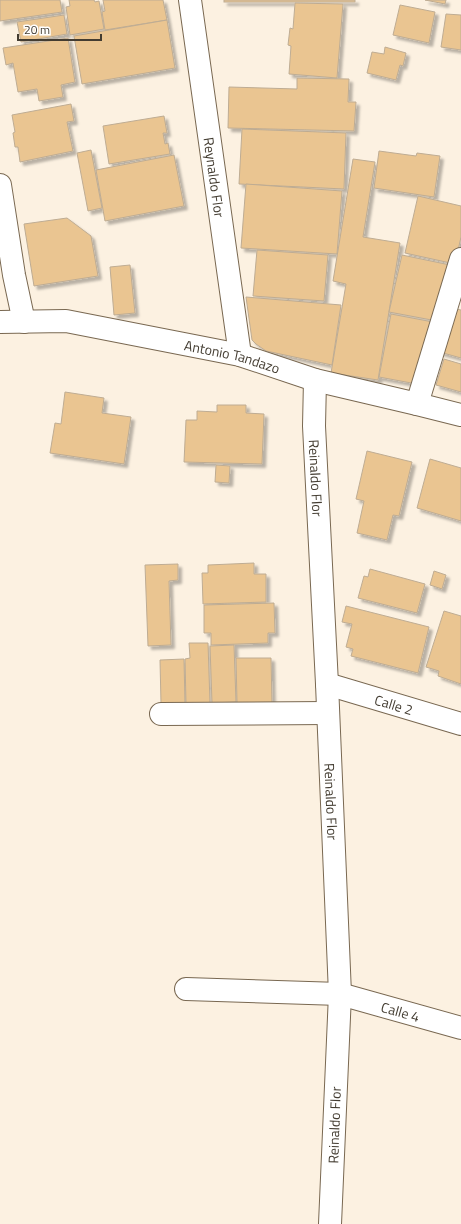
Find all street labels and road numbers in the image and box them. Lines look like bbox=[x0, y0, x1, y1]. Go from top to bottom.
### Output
street label: Reynaldo Flor bbox=[199, 136, 231, 219]
street label: Antonio Tandazo bbox=[183, 334, 283, 378]
street label: Reinaldo Flor bbox=[304, 439, 329, 517]
street label: Calle 2 bbox=[372, 688, 416, 720]
street label: Reinaldo Flor bbox=[320, 763, 344, 841]
street label: Calle 4 bbox=[379, 996, 422, 1026]
street label: Reinaldo Flor bbox=[322, 1086, 346, 1164]

